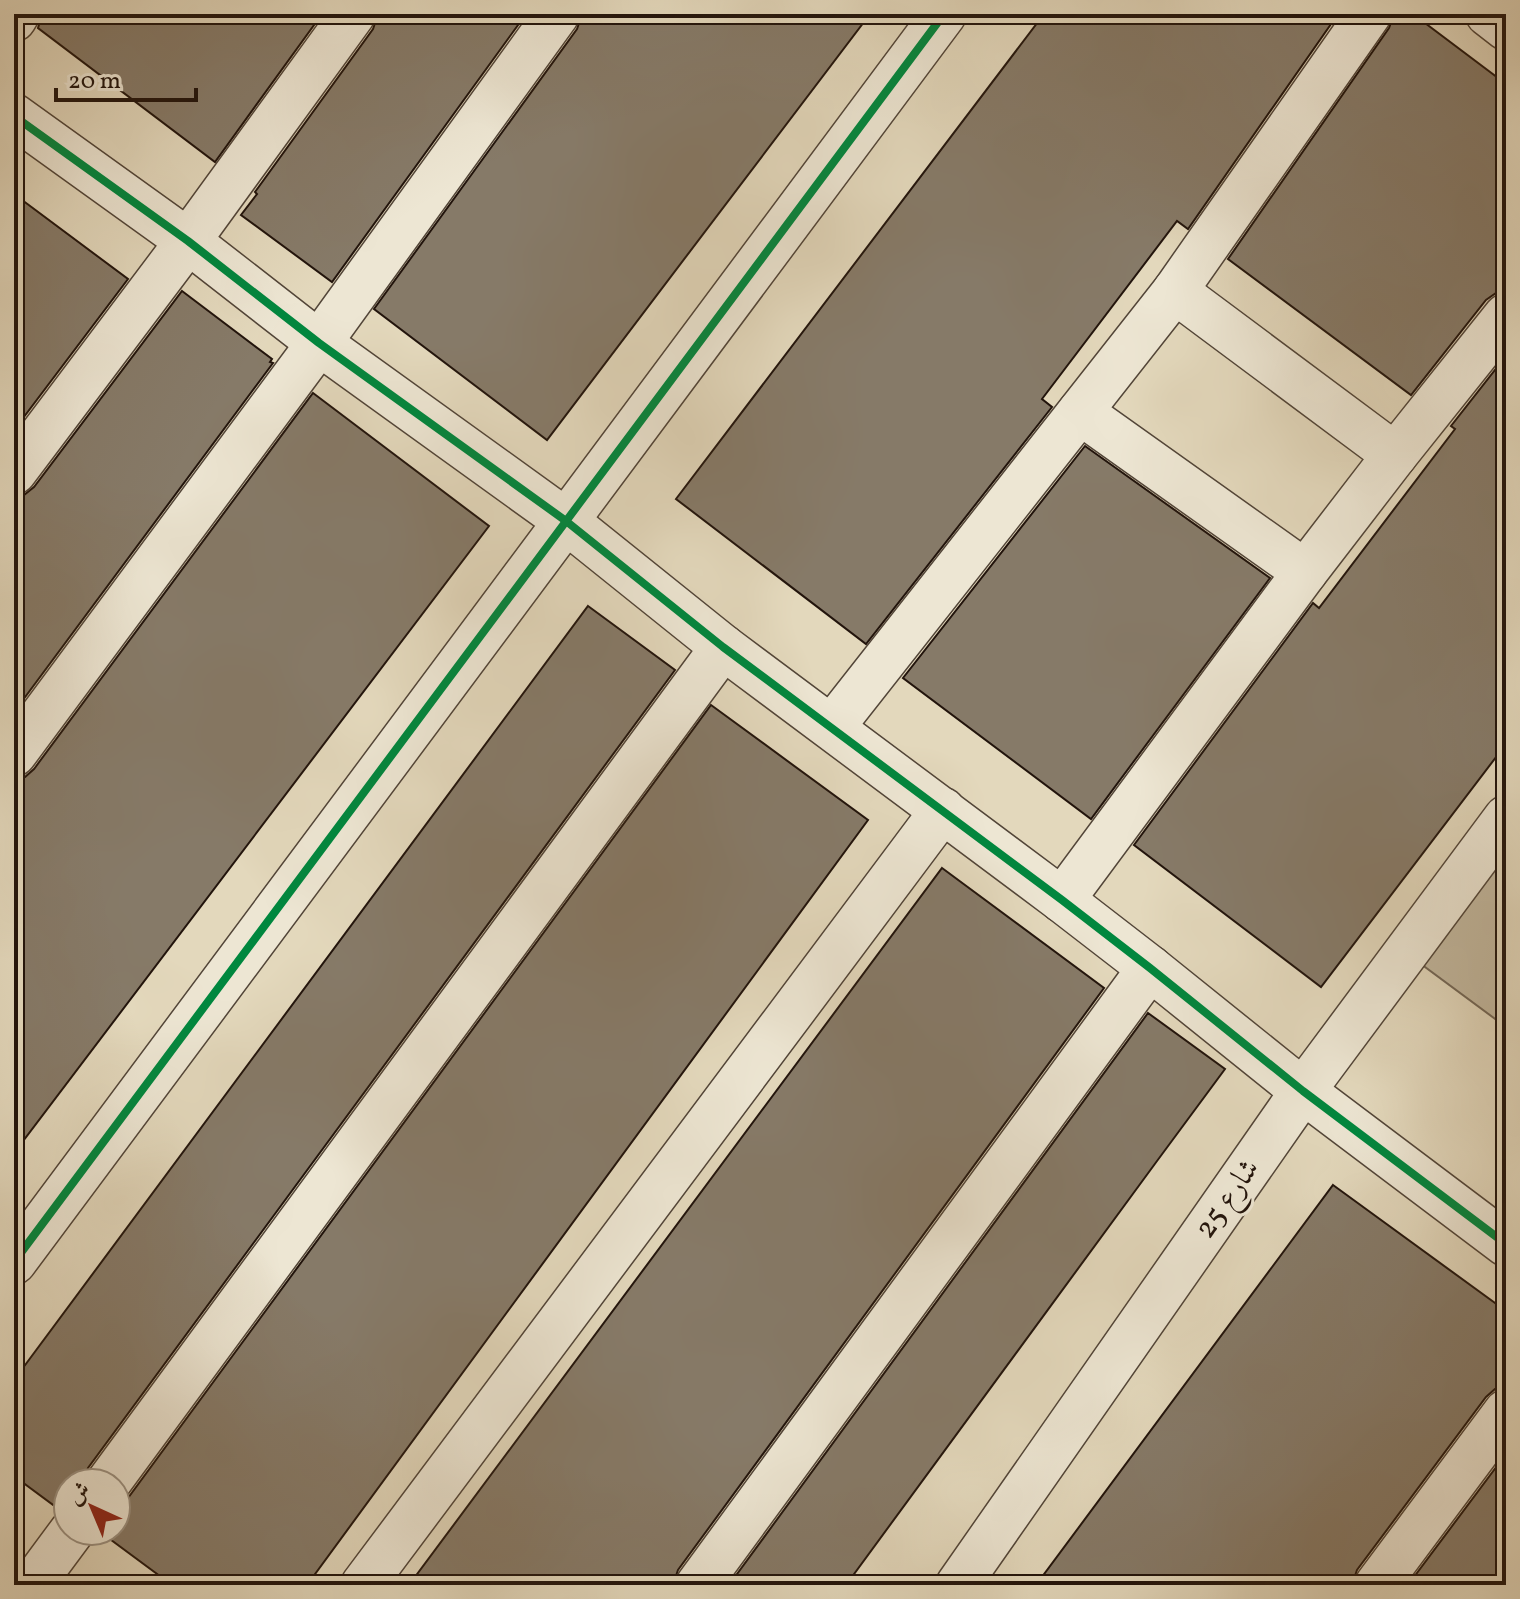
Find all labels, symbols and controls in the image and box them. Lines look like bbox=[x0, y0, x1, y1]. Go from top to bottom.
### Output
scale bar bbox=[56, 52, 196, 102]
text: 20 m bbox=[68, 65, 121, 99]
street label: شارع 25 bbox=[1185, 1151, 1272, 1248]
north arrow bbox=[52, 1467, 132, 1547]
text: ش bbox=[61, 1476, 98, 1513]

